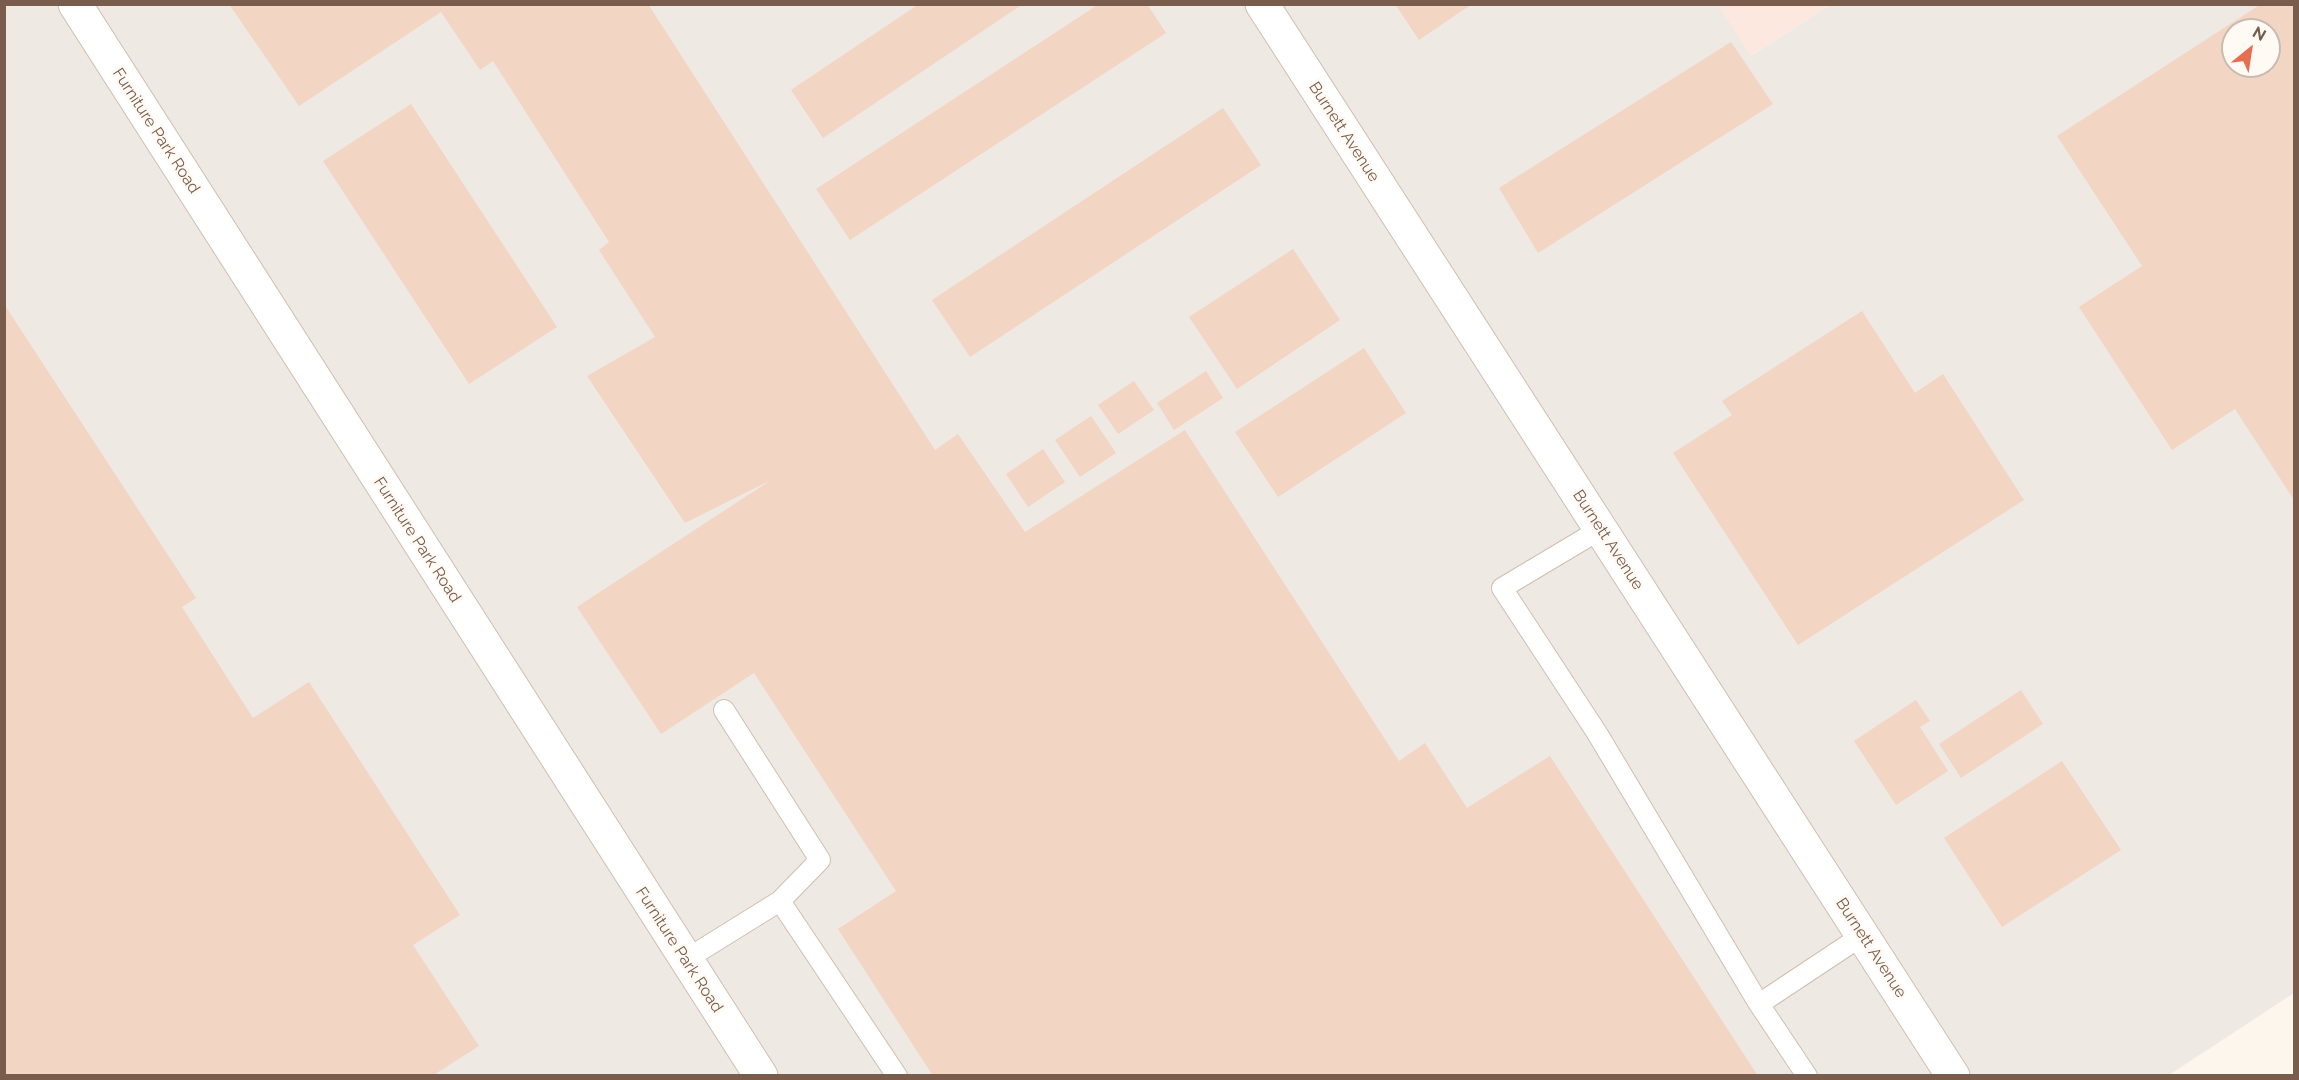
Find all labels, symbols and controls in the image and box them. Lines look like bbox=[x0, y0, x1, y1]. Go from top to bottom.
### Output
north arrow bbox=[2221, 18, 2281, 78]
text: N bbox=[2249, 22, 2269, 45]
street label: Furniture Park Road bbox=[108, 65, 204, 197]
street label: Burnett Avenue bbox=[1305, 78, 1383, 186]
street label: Furniture Park Road bbox=[369, 474, 465, 606]
street label: Burnett Avenue bbox=[1569, 486, 1647, 594]
street label: Furniture Park Road bbox=[631, 884, 727, 1016]
street label: Burnett Avenue bbox=[1832, 894, 1910, 1002]

